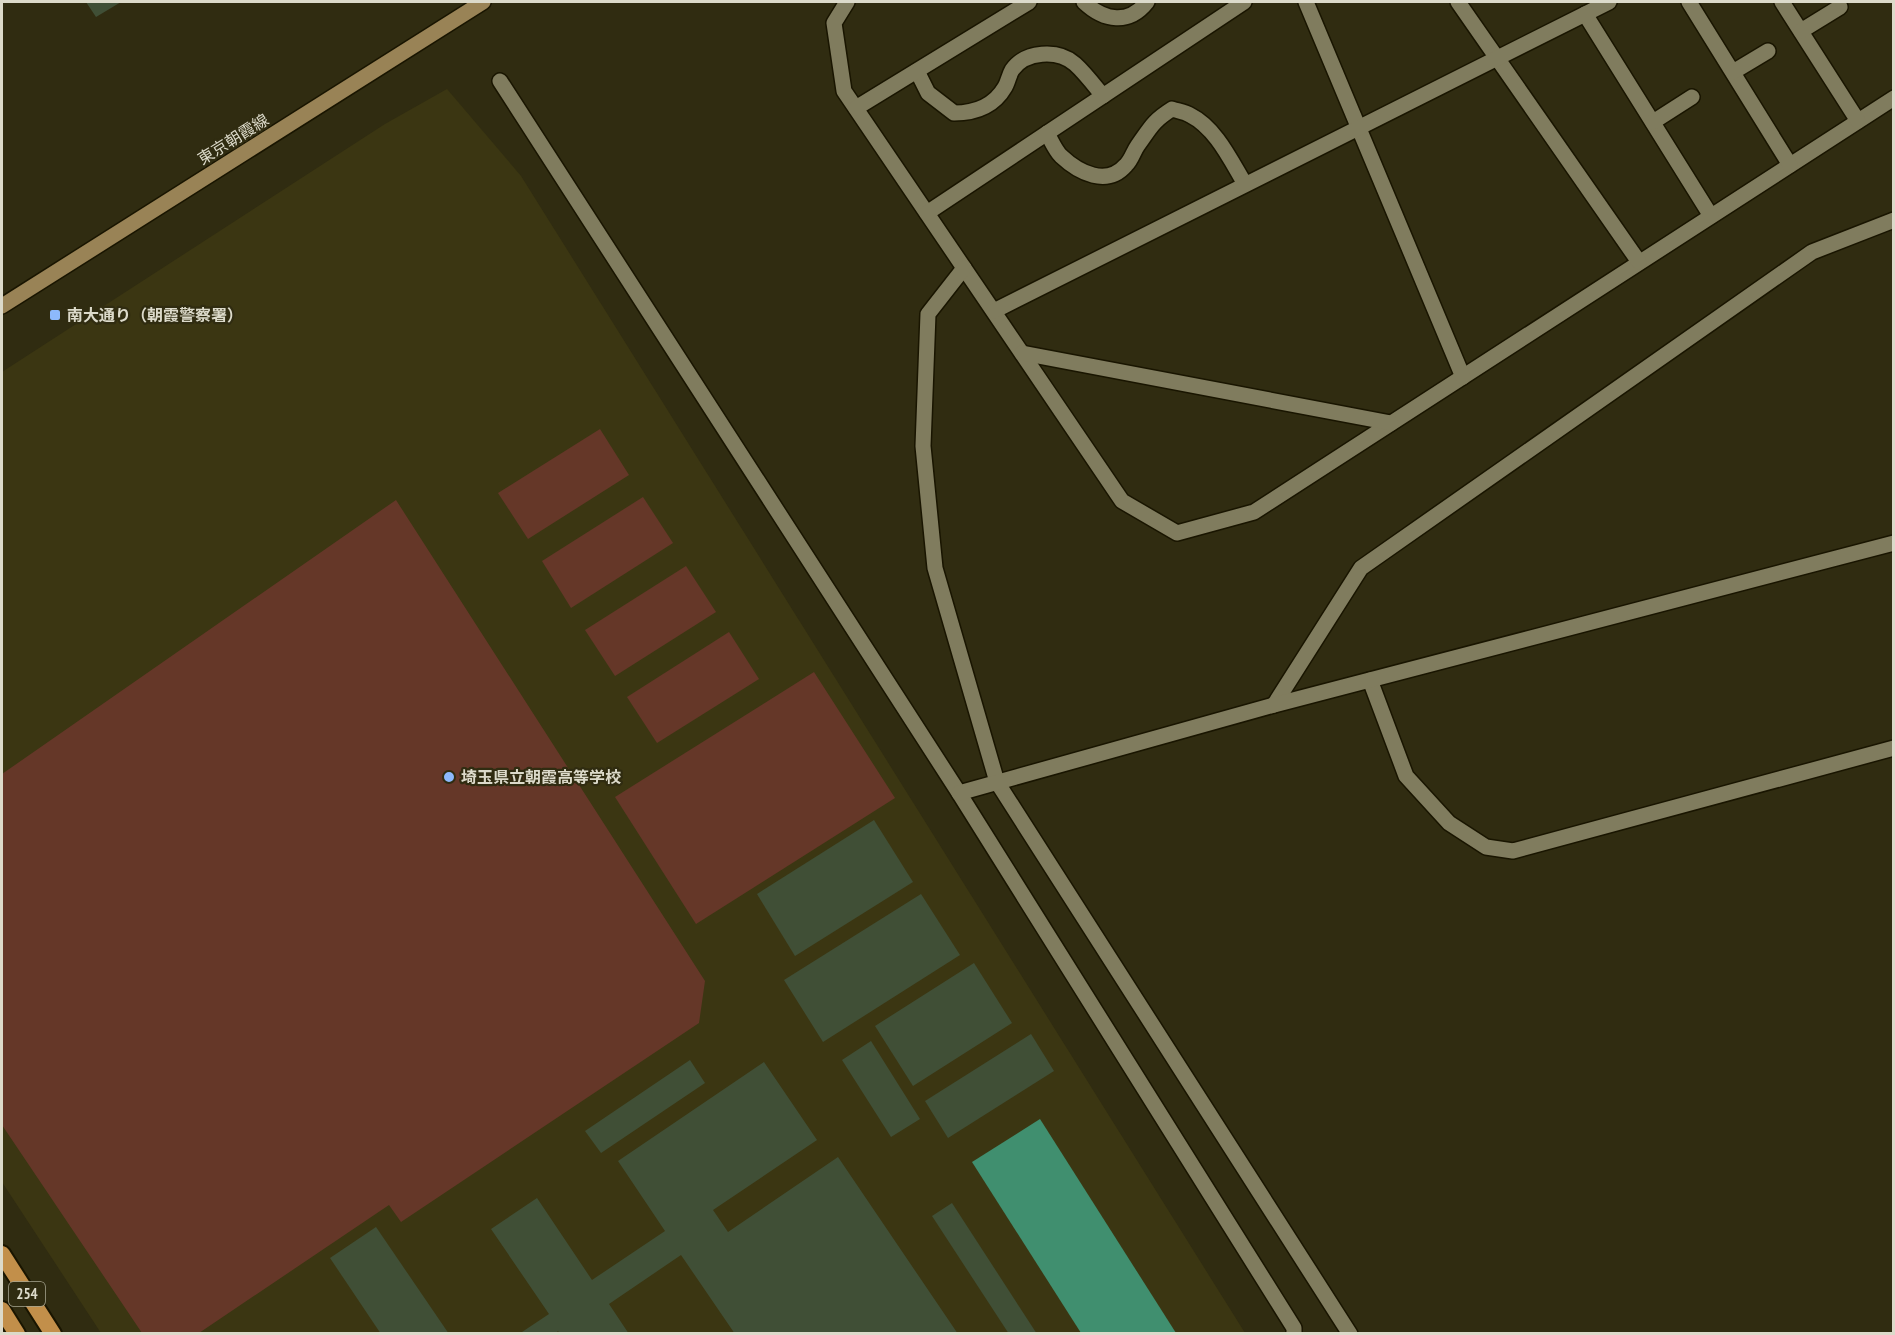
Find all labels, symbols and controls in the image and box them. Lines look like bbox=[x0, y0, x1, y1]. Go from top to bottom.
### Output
street label: 東京朝霞線 bbox=[194, 109, 272, 169]
place label: 南大通り（朝霞警察署） bbox=[67, 305, 243, 325]
marker: 南大通り（朝霞警察署） bbox=[48, 308, 62, 322]
place label: 埼玉県立朝霞高等学校 bbox=[461, 767, 621, 787]
marker: 埼玉県立朝霞高等学校 bbox=[442, 770, 456, 784]
road number: 254 bbox=[9, 1282, 45, 1306]

